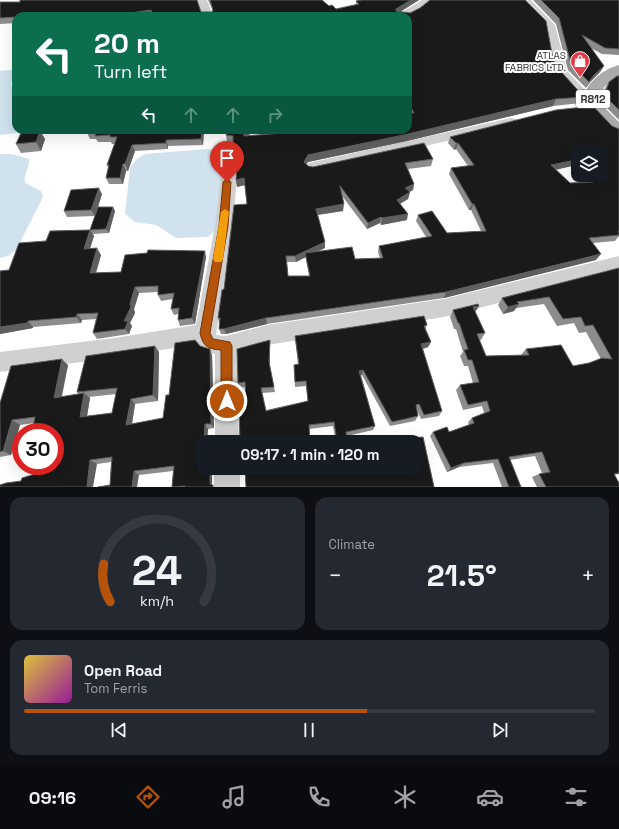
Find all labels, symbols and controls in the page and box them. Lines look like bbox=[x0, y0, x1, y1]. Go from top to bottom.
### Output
text: 20 m bbox=[94, 25, 160, 61]
icon: left bbox=[28, 28, 80, 80]
place label: ATLAS FABRICS LTD. bbox=[505, 49, 566, 74]
shop icon: ATLAS FABRICS LTD. bbox=[569, 50, 591, 78]
text: Turn left bbox=[94, 60, 167, 83]
road number: R812 bbox=[576, 90, 610, 108]
icon: left bbox=[138, 104, 160, 126]
icon: ahead bbox=[180, 104, 202, 126]
icon: ahead bbox=[222, 104, 244, 126]
icon: right bbox=[264, 104, 286, 126]
pin bbox=[210, 141, 244, 182]
map controls bbox=[571, 146, 607, 182]
button: layers bbox=[571, 146, 607, 182]
icon: arrive bbox=[216, 147, 238, 169]
position arrow bbox=[206, 380, 248, 422]
speed limit sign: 30 bbox=[12, 423, 64, 475]
text: 09:17 · 1 min · 120 m bbox=[241, 445, 380, 464]
text: Climate bbox=[329, 536, 375, 553]
text: 24 bbox=[132, 543, 182, 596]
text: 21.5° bbox=[427, 556, 497, 595]
text: − bbox=[329, 561, 342, 589]
text: + bbox=[581, 561, 595, 589]
text: km/h bbox=[140, 591, 174, 609]
text: Open Road bbox=[84, 661, 162, 680]
text: Tom Ferris bbox=[84, 680, 147, 697]
icon: previous bbox=[108, 719, 130, 741]
icon: pause bbox=[298, 719, 320, 741]
icon: next bbox=[489, 719, 511, 741]
icon: directions bbox=[134, 783, 162, 811]
icon: music bbox=[220, 783, 248, 811]
icon: phone bbox=[305, 783, 333, 811]
icon: climate bbox=[391, 783, 419, 811]
icon: car bbox=[476, 783, 504, 811]
icon: filters bbox=[562, 783, 590, 811]
text: 09:16 bbox=[29, 786, 76, 809]

